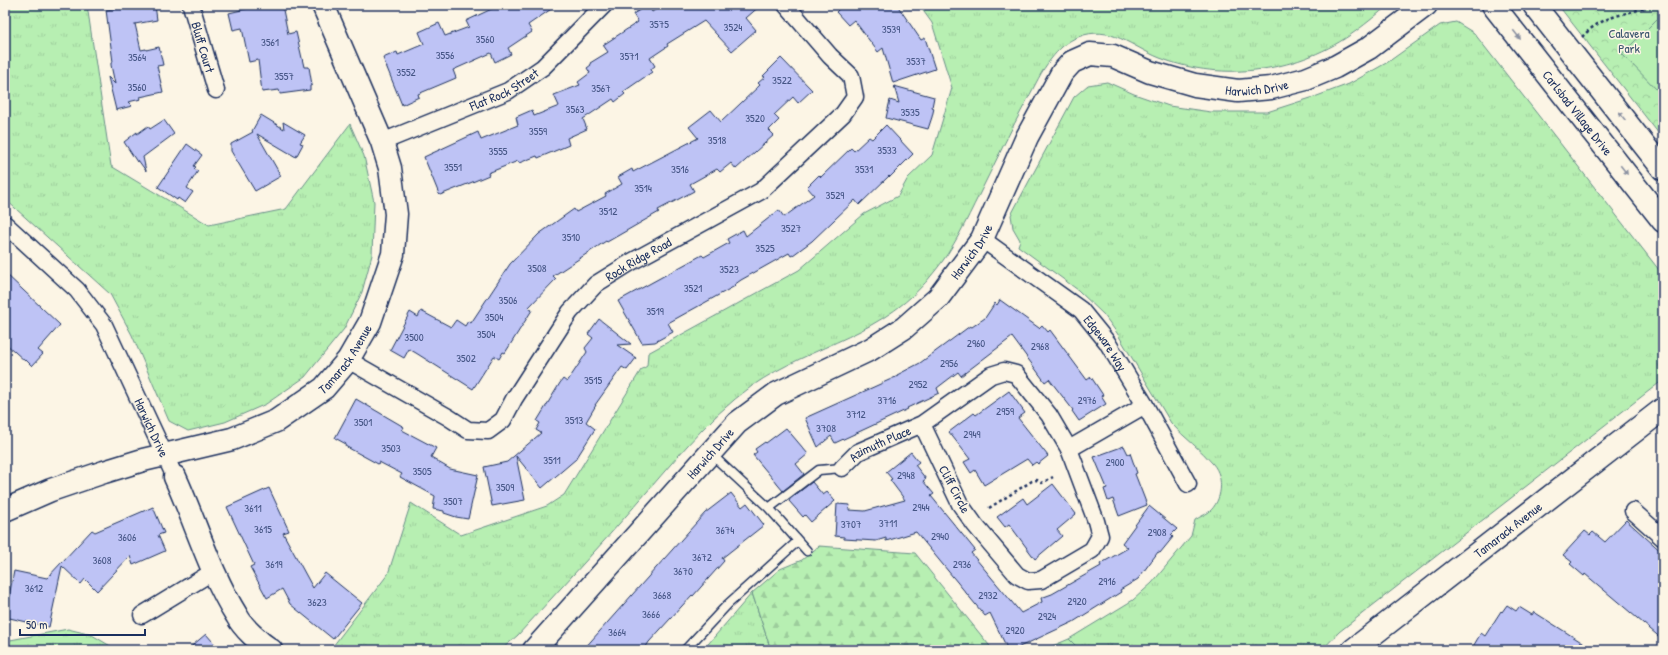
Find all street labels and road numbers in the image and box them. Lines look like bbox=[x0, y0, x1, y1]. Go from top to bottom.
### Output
street label: Bluff Court bbox=[187, 20, 220, 75]
street label: Flat Rock Street bbox=[466, 63, 542, 115]
street label: Carlsbad Village Drive bbox=[1539, 66, 1617, 159]
street label: Harwich Drive bbox=[1224, 75, 1290, 100]
street label: Harwich Drive bbox=[946, 221, 996, 283]
street label: Rock Ridge Road bbox=[602, 233, 675, 285]
street label: Edgeware Way bbox=[1080, 311, 1132, 375]
street label: Tamarack Avenue bbox=[315, 321, 376, 398]
street label: Harwich Drive bbox=[130, 395, 173, 460]
street label: Azimuth Place bbox=[844, 421, 914, 466]
street label: Harwich Drive bbox=[682, 424, 738, 483]
street label: Cliff Circle bbox=[935, 462, 975, 516]
street label: Tamarack Avenue bbox=[1470, 498, 1546, 562]

